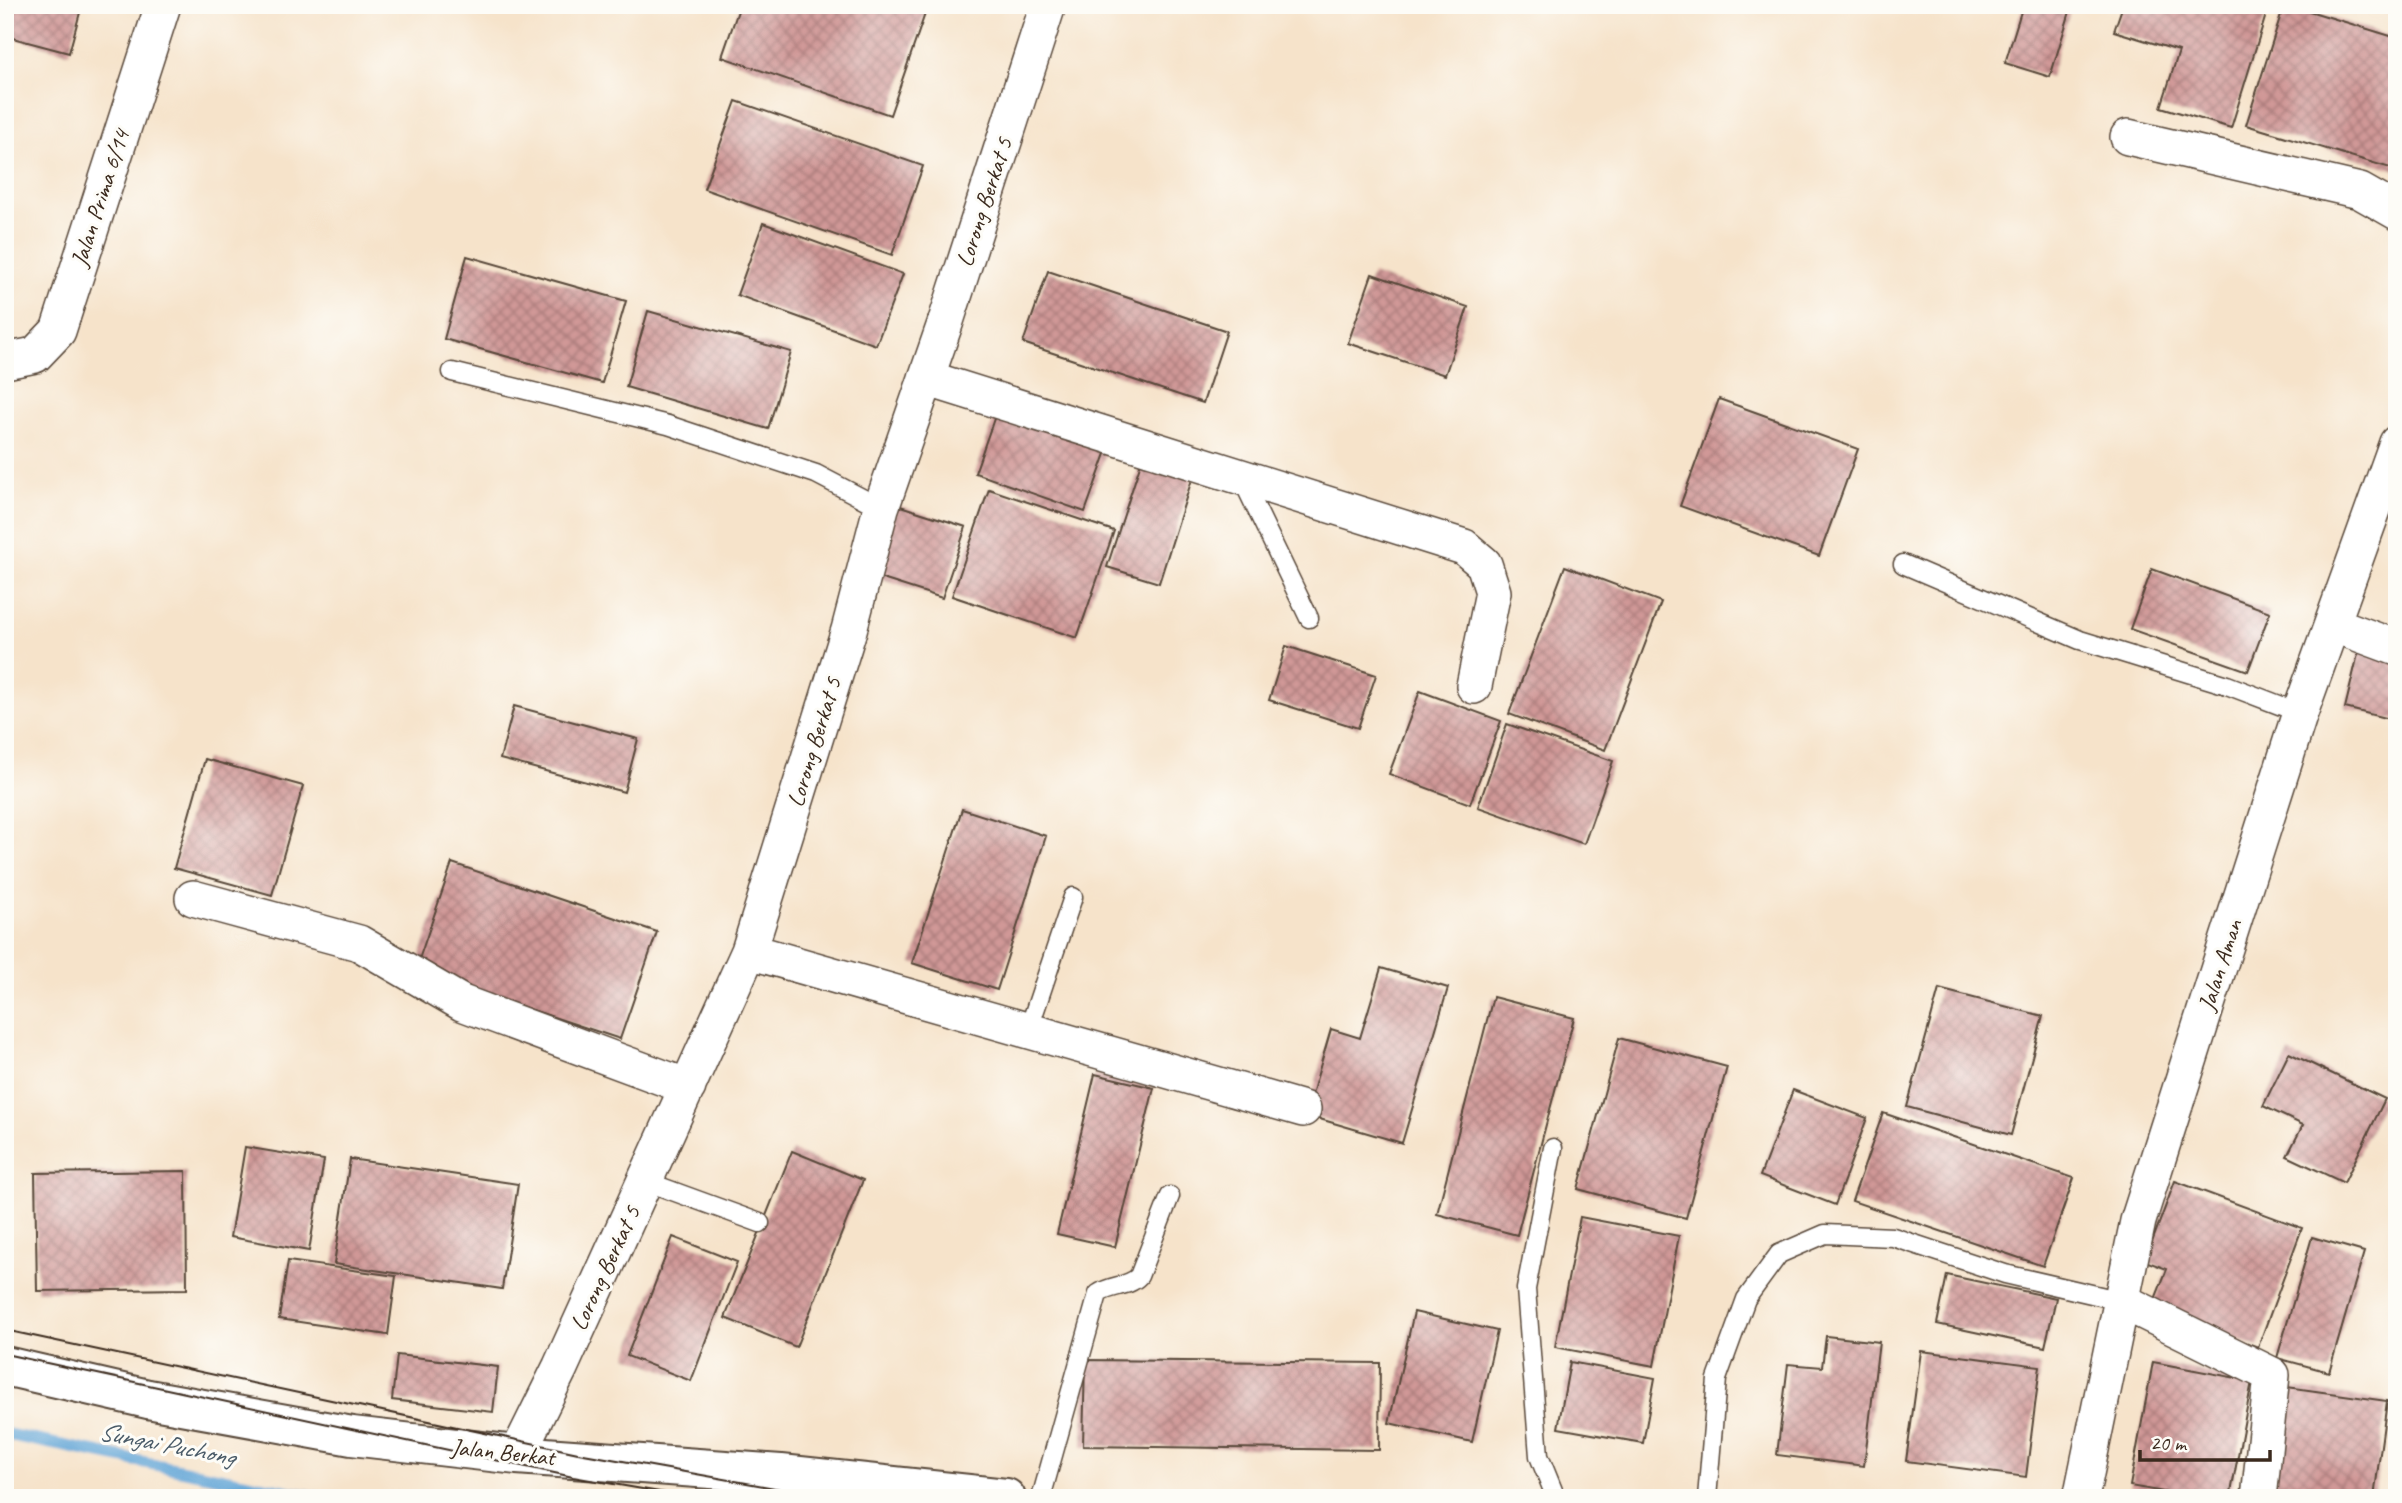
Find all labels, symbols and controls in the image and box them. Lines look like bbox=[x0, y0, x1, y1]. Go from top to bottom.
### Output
street label: Jalan Prima 6/14 bbox=[63, 124, 137, 271]
street label: Lorong Berkat 5 bbox=[949, 133, 1019, 270]
street label: Lorong Berkat 5 bbox=[780, 673, 848, 810]
street label: Jalan Aman bbox=[2191, 915, 2249, 1015]
street label: Lorong Berkat 5 bbox=[563, 1200, 647, 1335]
water label: Sungai Puchong bbox=[97, 1415, 241, 1474]
scale bar bbox=[2140, 1419, 2269, 1463]
text: 20 m bbox=[2150, 1430, 2188, 1456]
street label: Jalan Berkat bbox=[449, 1432, 558, 1473]

